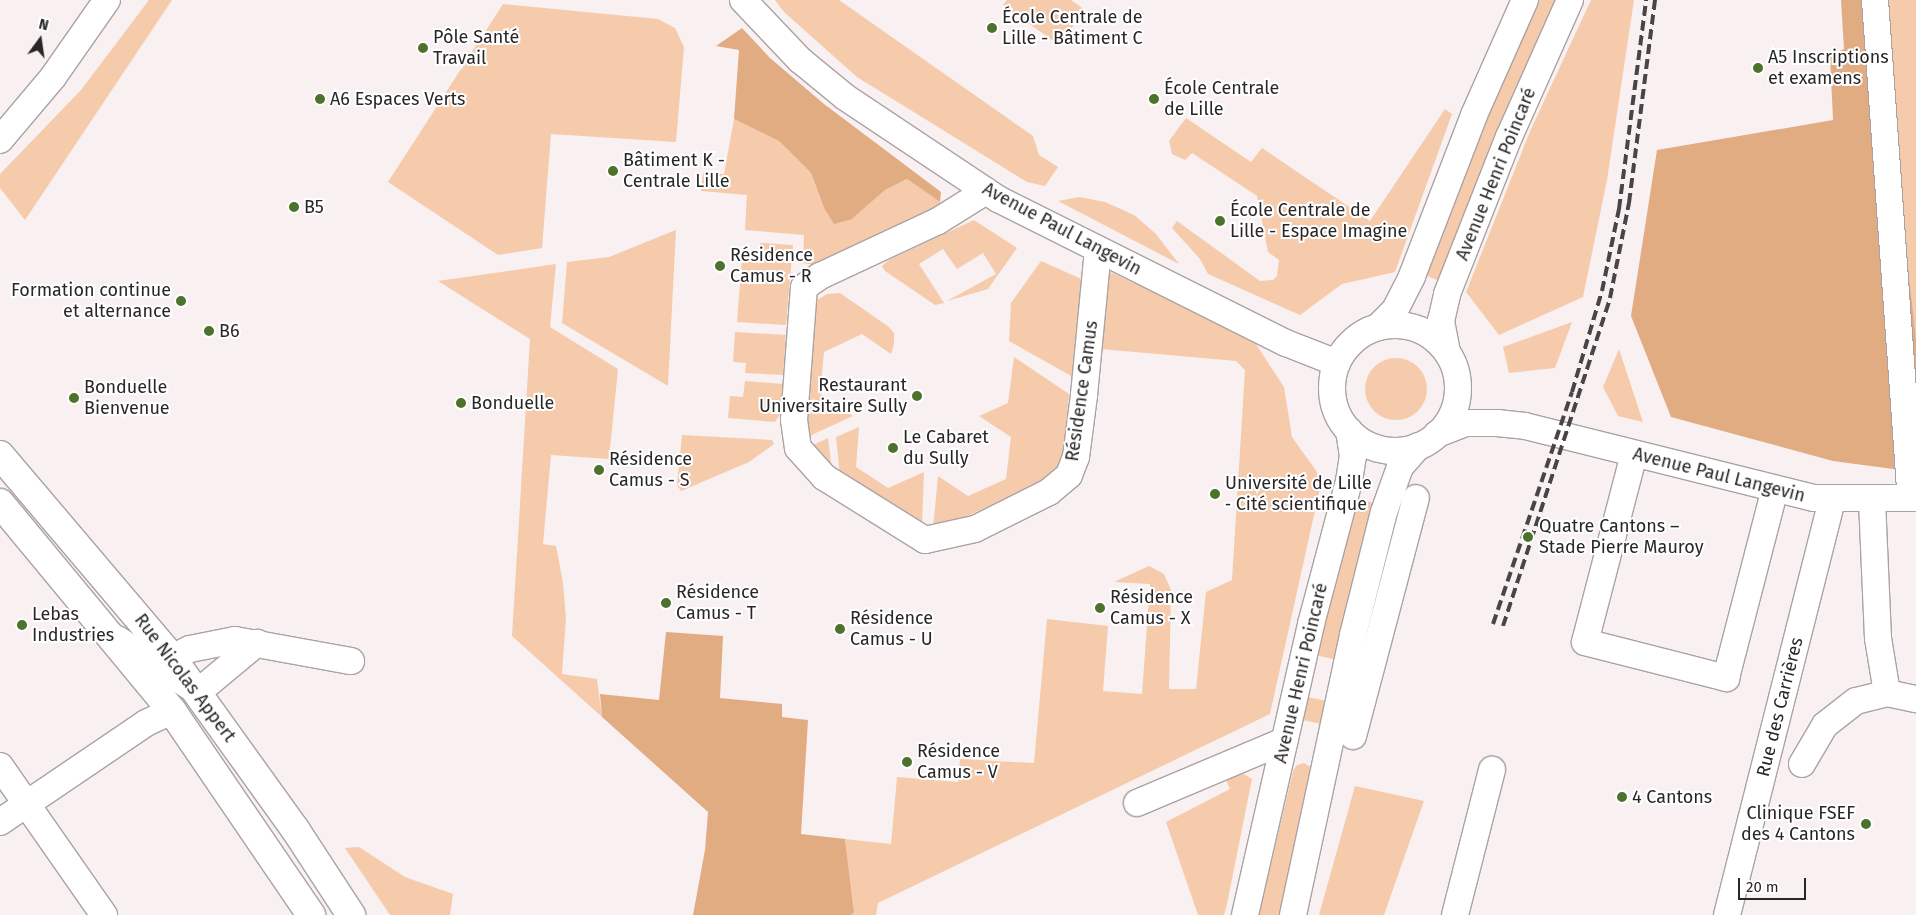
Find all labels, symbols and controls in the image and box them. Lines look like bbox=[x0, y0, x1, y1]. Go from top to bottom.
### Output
place label: École Centrale de Lille - Bâtiment C bbox=[1002, 7, 1143, 50]
north arrow bbox=[15, 15, 65, 65]
text: N bbox=[37, 16, 50, 34]
marker: École Centrale de Lille - Bâtiment C bbox=[986, 22, 998, 34]
place label: Pôle Santé Travail bbox=[433, 27, 519, 70]
marker: Pôle Santé Travail bbox=[417, 42, 429, 54]
place label: A5 Inscriptions et examens bbox=[1768, 47, 1889, 90]
marker: A5 Inscriptions et examens bbox=[1752, 62, 1764, 74]
place label: École Centrale de Lille bbox=[1164, 78, 1279, 120]
street label: Avenue Henri Poincaré bbox=[1451, 84, 1541, 264]
place label: A6 Espaces Verts bbox=[330, 88, 465, 110]
marker: A6 Espaces Verts bbox=[314, 93, 326, 105]
marker: École Centrale de Lille bbox=[1148, 93, 1160, 105]
place label: Bâtiment K - Centrale Lille bbox=[623, 150, 730, 192]
marker: Bâtiment K - Centrale Lille bbox=[607, 165, 619, 177]
street label: Avenue Paul Langevin bbox=[979, 178, 1145, 280]
place label: B5 bbox=[304, 196, 324, 218]
place label: École Centrale de Lille - Espace Imagine bbox=[1230, 200, 1407, 242]
marker: B5 bbox=[288, 201, 300, 213]
marker: École Centrale de Lille - Espace Imagine bbox=[1214, 215, 1226, 227]
place label: Résidence Camus - R bbox=[730, 245, 813, 288]
marker: Résidence Camus - R bbox=[714, 260, 726, 272]
place label: Formation continue et alternance bbox=[11, 280, 171, 322]
marker: Formation continue et alternance bbox=[175, 295, 187, 307]
street label: Résidence Camus bbox=[1061, 319, 1103, 463]
place label: B6 bbox=[219, 320, 240, 342]
marker: B6 bbox=[203, 325, 215, 337]
place label: Restaurant Universitaire Sully bbox=[759, 375, 907, 418]
place label: Bonduelle Bienvenue bbox=[84, 377, 170, 419]
marker: Restaurant Universitaire Sully bbox=[911, 390, 923, 402]
marker: Bonduelle Bienvenue bbox=[68, 392, 80, 404]
place label: Bonduelle bbox=[471, 392, 554, 414]
marker: Bonduelle bbox=[455, 397, 467, 409]
place label: Le Cabaret du Sully bbox=[903, 427, 989, 469]
marker: Le Cabaret du Sully bbox=[887, 442, 899, 454]
street label: Avenue Paul Langevin bbox=[1631, 443, 1807, 507]
place label: Résidence Camus - S bbox=[609, 449, 692, 492]
marker: Résidence Camus - S bbox=[593, 464, 605, 476]
place label: Université de Lille ‐ Cité scientifique bbox=[1225, 473, 1372, 516]
marker: Université de Lille ‐ Cité scientifique bbox=[1209, 488, 1221, 500]
place label: Quatre Cantons – Stade Pierre Mauroy bbox=[1539, 516, 1704, 558]
marker: Quatre Cantons – Stade Pierre Mauroy bbox=[1521, 530, 1535, 544]
street label: Avenue Henri Poincaré bbox=[1270, 581, 1332, 765]
place label: Résidence Camus - T bbox=[676, 582, 759, 624]
place label: Résidence Camus - X bbox=[1110, 587, 1193, 630]
marker: Résidence Camus - T bbox=[660, 597, 672, 609]
marker: Résidence Camus - X bbox=[1094, 602, 1106, 614]
place label: Lebas Industries bbox=[32, 604, 114, 646]
place label: Résidence Camus - U bbox=[850, 608, 933, 650]
street label: Rue Nicolas Appert bbox=[130, 610, 240, 746]
marker: Lebas Industries bbox=[16, 619, 28, 631]
marker: Résidence Camus - U bbox=[834, 623, 846, 635]
street label: Rue des Carrières bbox=[1752, 635, 1808, 779]
place label: Résidence Camus - V bbox=[917, 741, 1000, 784]
marker: Résidence Camus - V bbox=[901, 756, 913, 768]
place label: 4 Cantons bbox=[1632, 786, 1712, 808]
marker: 4 Cantons bbox=[1616, 791, 1628, 803]
place label: Clinique FSEF des 4 Cantons bbox=[1741, 803, 1855, 846]
marker: Clinique FSEF des 4 Cantons bbox=[1859, 817, 1873, 831]
scale bar bbox=[1741, 868, 1808, 900]
text: 20 m bbox=[1746, 878, 1779, 896]

